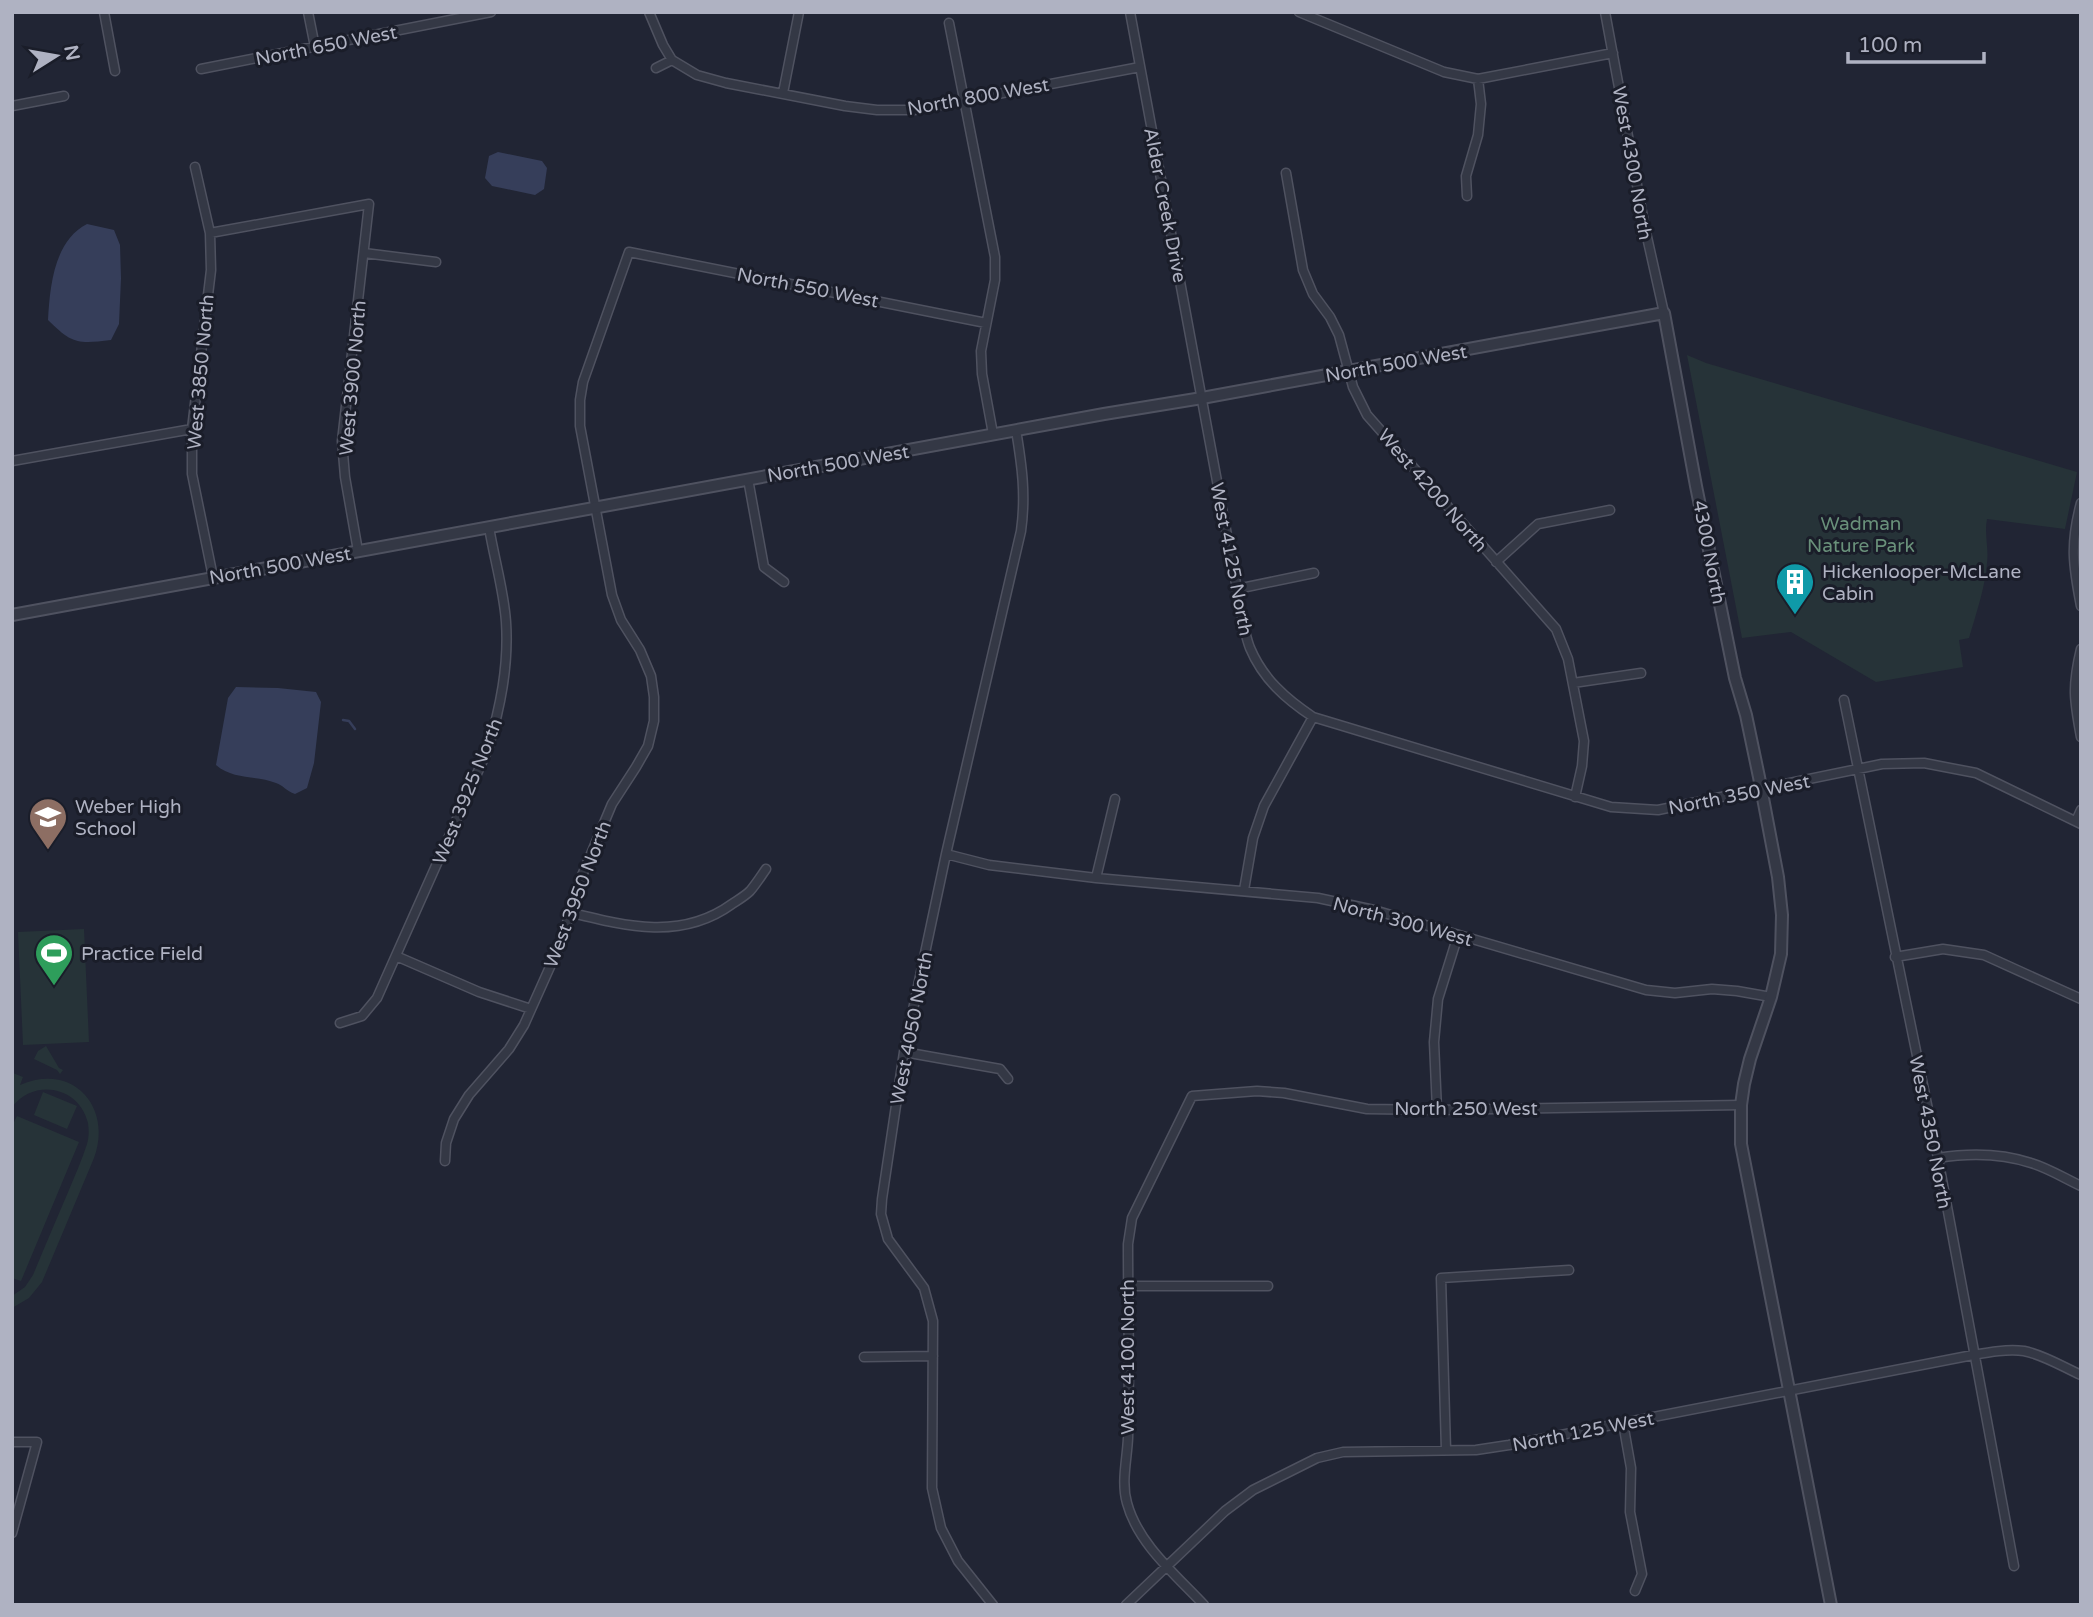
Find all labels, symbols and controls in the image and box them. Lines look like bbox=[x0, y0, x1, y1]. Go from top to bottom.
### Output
north arrow bbox=[21, 21, 91, 91]
street label: North 650 West bbox=[254, 21, 399, 70]
scale bar bbox=[1848, 21, 1984, 65]
text: 100 m bbox=[1858, 33, 1922, 58]
text: N bbox=[59, 43, 84, 63]
street label: North 800 West bbox=[905, 74, 1051, 120]
street label: West 4300 North bbox=[1608, 85, 1656, 242]
street label: Alder Creek Drive bbox=[1139, 126, 1191, 285]
street label: North 550 West bbox=[735, 263, 880, 312]
street label: West 3850 North bbox=[183, 294, 219, 451]
street label: West 3900 North bbox=[335, 300, 371, 457]
street label: North 500 West bbox=[1323, 341, 1469, 387]
street label: West 4200 North bbox=[1373, 425, 1492, 557]
street label: North 500 West bbox=[765, 441, 911, 487]
street label: West 4125 North bbox=[1205, 481, 1257, 638]
street label: 4300 North bbox=[1688, 498, 1730, 606]
park label: Wadman Nature Park bbox=[1807, 513, 1915, 557]
street label: North 500 West bbox=[207, 543, 353, 589]
building icon: Hickenlooper-McLane Cabin bbox=[1774, 561, 1816, 616]
place label: Hickenlooper-McLane Cabin bbox=[1822, 561, 2021, 605]
street label: West 3925 North bbox=[429, 715, 507, 868]
street label: North 350 West bbox=[1667, 770, 1812, 819]
school or university icon: Weber High School bbox=[27, 796, 69, 851]
place label: Weber High School bbox=[75, 796, 182, 840]
street label: West 3950 North bbox=[540, 818, 616, 971]
street label: North 300 West bbox=[1330, 893, 1475, 951]
sports icon: Practice Field bbox=[33, 932, 75, 987]
place label: Practice Field bbox=[81, 943, 203, 965]
street label: West 4050 North bbox=[886, 950, 938, 1107]
street label: West 4350 North bbox=[1904, 1054, 1956, 1211]
street label: North 250 West bbox=[1394, 1098, 1538, 1120]
street label: West 4100 North bbox=[1117, 1279, 1139, 1435]
street label: North 125 West bbox=[1511, 1407, 1656, 1456]

